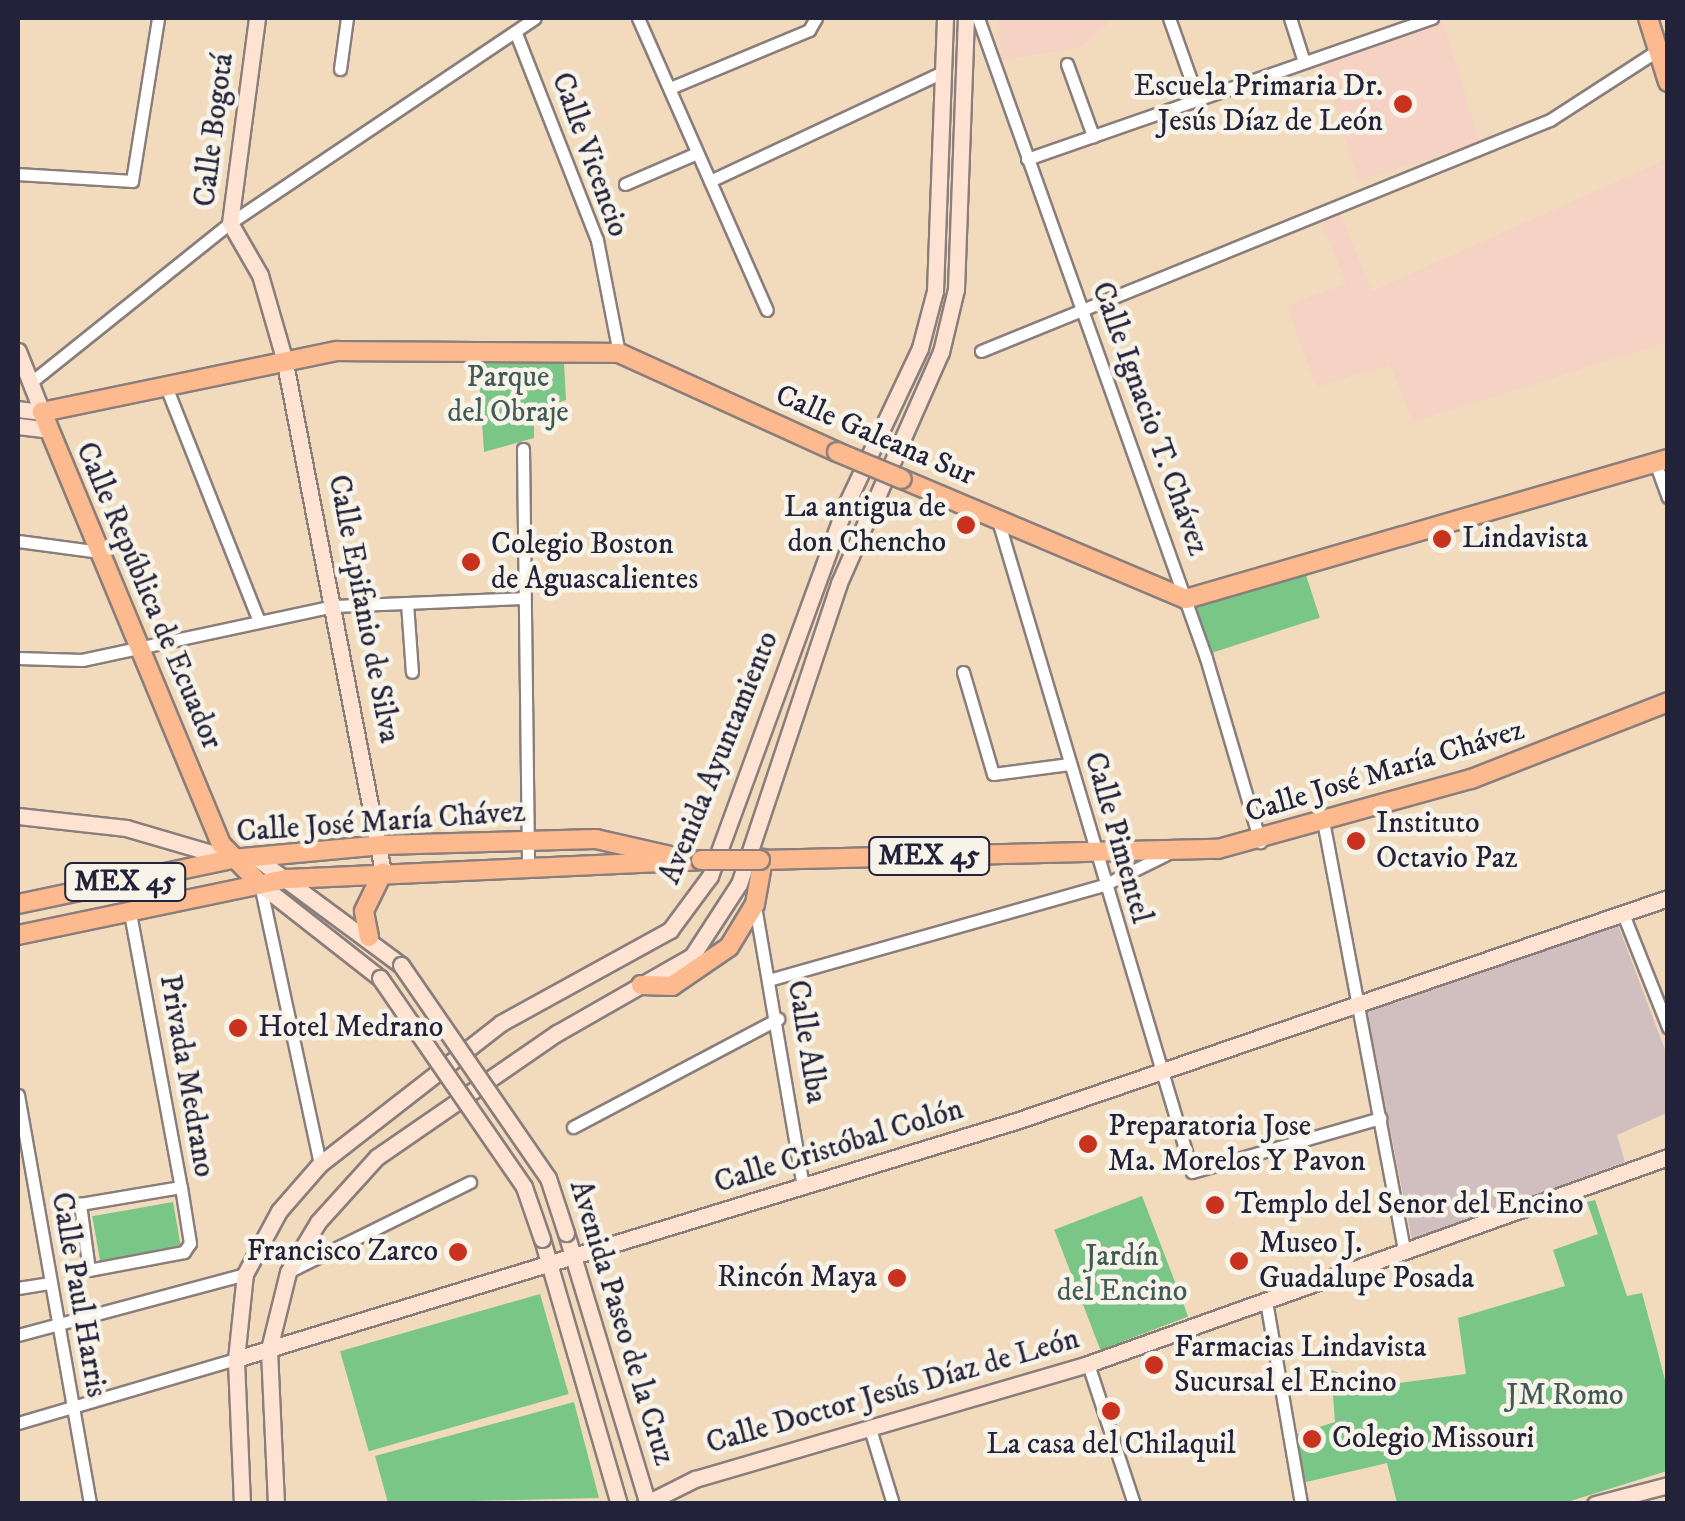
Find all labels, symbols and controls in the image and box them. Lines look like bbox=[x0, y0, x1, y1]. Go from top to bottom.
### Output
street label: Calle Bogotá bbox=[188, 51, 242, 209]
street label: Calle Vicencio bbox=[543, 68, 635, 242]
place label: Escuela Primaria Dr. Jesús Díaz de León bbox=[1134, 69, 1383, 140]
marker: Escuela Primaria Dr. Jesús Díaz de León bbox=[1392, 93, 1414, 115]
street label: Calle Ignacio T. Chávez bbox=[1083, 277, 1215, 561]
park label: Parque del Obraje bbox=[447, 360, 569, 430]
street label: Calle Galeana Sur bbox=[770, 378, 980, 494]
street label: Calle República de Ecuador bbox=[67, 437, 229, 755]
street label: Calle Epifanio de Silva bbox=[319, 472, 407, 746]
place label: La antigua de don Chencho bbox=[784, 490, 946, 560]
marker: La antigua de don Chencho bbox=[955, 514, 977, 536]
place label: Lindavista bbox=[1462, 521, 1588, 557]
place label: Colegio Boston de Aguascalientes bbox=[491, 527, 698, 598]
marker: Lindavista bbox=[1431, 528, 1453, 550]
marker: Colegio Boston de Aguascalientes bbox=[460, 551, 482, 573]
street label: Avenida Ayuntamiento bbox=[653, 626, 787, 890]
street label: Calle José María Chávez bbox=[1241, 712, 1529, 832]
street label: Calle Pimentel bbox=[1075, 748, 1159, 928]
street label: Calle José María Chávez bbox=[235, 795, 527, 851]
place label: Instituto Octavio Paz bbox=[1376, 806, 1518, 876]
marker: Instituto Octavio Paz bbox=[1345, 830, 1367, 852]
road number: MEX 45 bbox=[866, 833, 992, 879]
road number: MEX 45 bbox=[62, 859, 188, 905]
street label: Privada Medrano bbox=[150, 972, 222, 1180]
street label: Calle Alba bbox=[778, 978, 834, 1106]
place label: Hotel Medrano bbox=[258, 1010, 443, 1046]
marker: Hotel Medrano bbox=[227, 1017, 249, 1039]
street label: Calle Cristóbal Colón bbox=[710, 1092, 968, 1202]
place label: Preparatoria Jose Ma. Morelos Y Pavon bbox=[1108, 1109, 1366, 1180]
marker: Preparatoria Jose Ma. Morelos Y Pavon bbox=[1077, 1133, 1099, 1155]
street label: Avenida Paseo de la Cruz bbox=[561, 1176, 681, 1470]
place label: Templo del Senor del Encino bbox=[1235, 1187, 1584, 1223]
street label: Calle Paul Harris bbox=[42, 1190, 114, 1400]
marker: Templo del Senor del Encino bbox=[1204, 1194, 1226, 1216]
place label: Museo J. Guadalupe Posada bbox=[1259, 1226, 1474, 1296]
place label: Francisco Zarco bbox=[246, 1234, 438, 1270]
park label: Jardín del Encino bbox=[1057, 1239, 1187, 1310]
marker: Francisco Zarco bbox=[447, 1241, 469, 1263]
marker: Museo J. Guadalupe Posada bbox=[1228, 1250, 1250, 1272]
place label: Rincón Maya bbox=[717, 1260, 877, 1296]
marker: Rincón Maya bbox=[886, 1267, 908, 1289]
street label: Calle Doctor Jesús Díaz de León bbox=[702, 1321, 1084, 1463]
place label: Farmacias Lindavista Sucursal el Encino bbox=[1174, 1330, 1426, 1400]
marker: Farmacias Lindavista Sucursal el Encino bbox=[1143, 1354, 1165, 1376]
park label: JM Romo bbox=[1506, 1378, 1624, 1414]
marker: La casa del Chilaquil bbox=[1100, 1400, 1122, 1422]
place label: Colegio Missouri bbox=[1332, 1421, 1534, 1457]
place label: La casa del Chilaquil bbox=[986, 1427, 1236, 1463]
marker: Colegio Missouri bbox=[1301, 1428, 1323, 1450]

